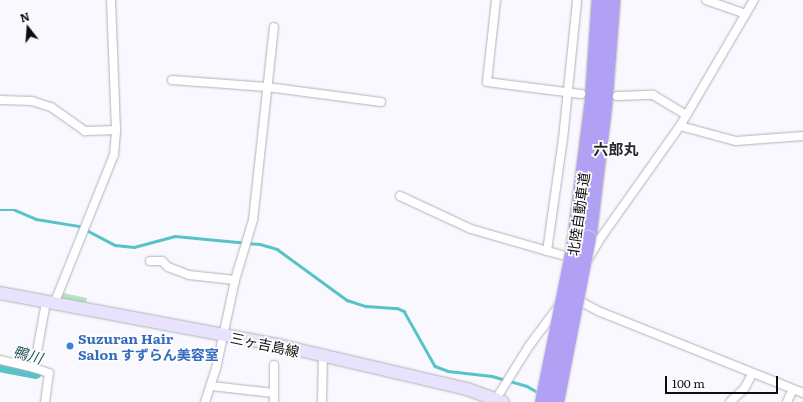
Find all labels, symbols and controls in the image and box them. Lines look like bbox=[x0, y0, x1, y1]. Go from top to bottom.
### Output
north arrow bbox=[8, 8, 48, 48]
text: N bbox=[18, 8, 31, 26]
district label: 六郎丸 bbox=[594, 140, 638, 158]
street label: 北陸自動車道 bbox=[564, 171, 592, 257]
street label: 三ヶ吉島線 bbox=[229, 329, 301, 359]
place label: Suzuran Hair Salon すずらん美容室 bbox=[78, 330, 219, 362]
water label: 鴨川 bbox=[11, 341, 45, 367]
marker: Suzuran Hair Salon すずらん美容室 bbox=[65, 341, 75, 351]
scale bar bbox=[667, 368, 780, 394]
text: 100 m bbox=[672, 374, 705, 392]

